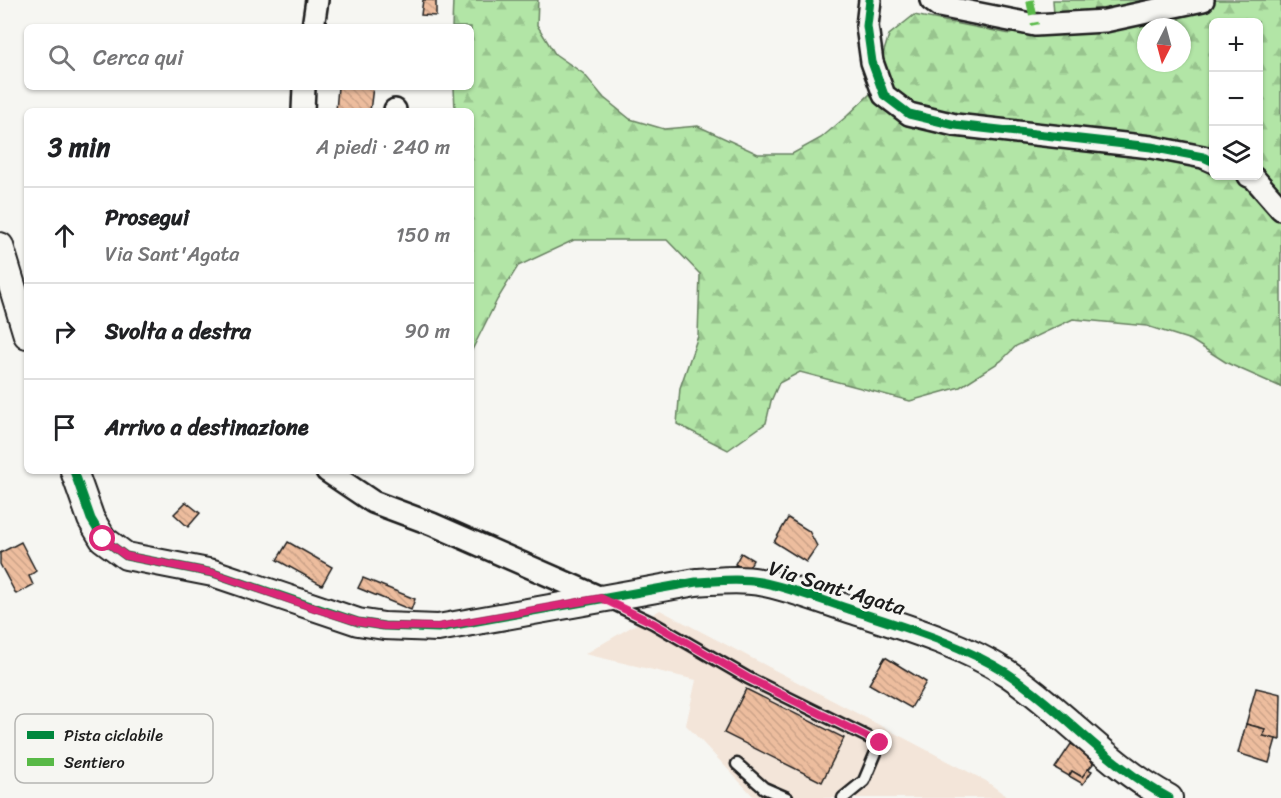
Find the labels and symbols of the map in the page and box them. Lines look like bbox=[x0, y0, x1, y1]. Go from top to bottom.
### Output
north arrow bbox=[1137, 18, 1191, 72]
route start bbox=[89, 525, 115, 551]
street label: Via Sant'Agata bbox=[764, 549, 910, 627]
legend bbox=[15, 714, 213, 783]
text: Pista ciclabile bbox=[64, 721, 163, 750]
route end bbox=[866, 729, 892, 755]
text: Sentiero bbox=[64, 748, 125, 777]

